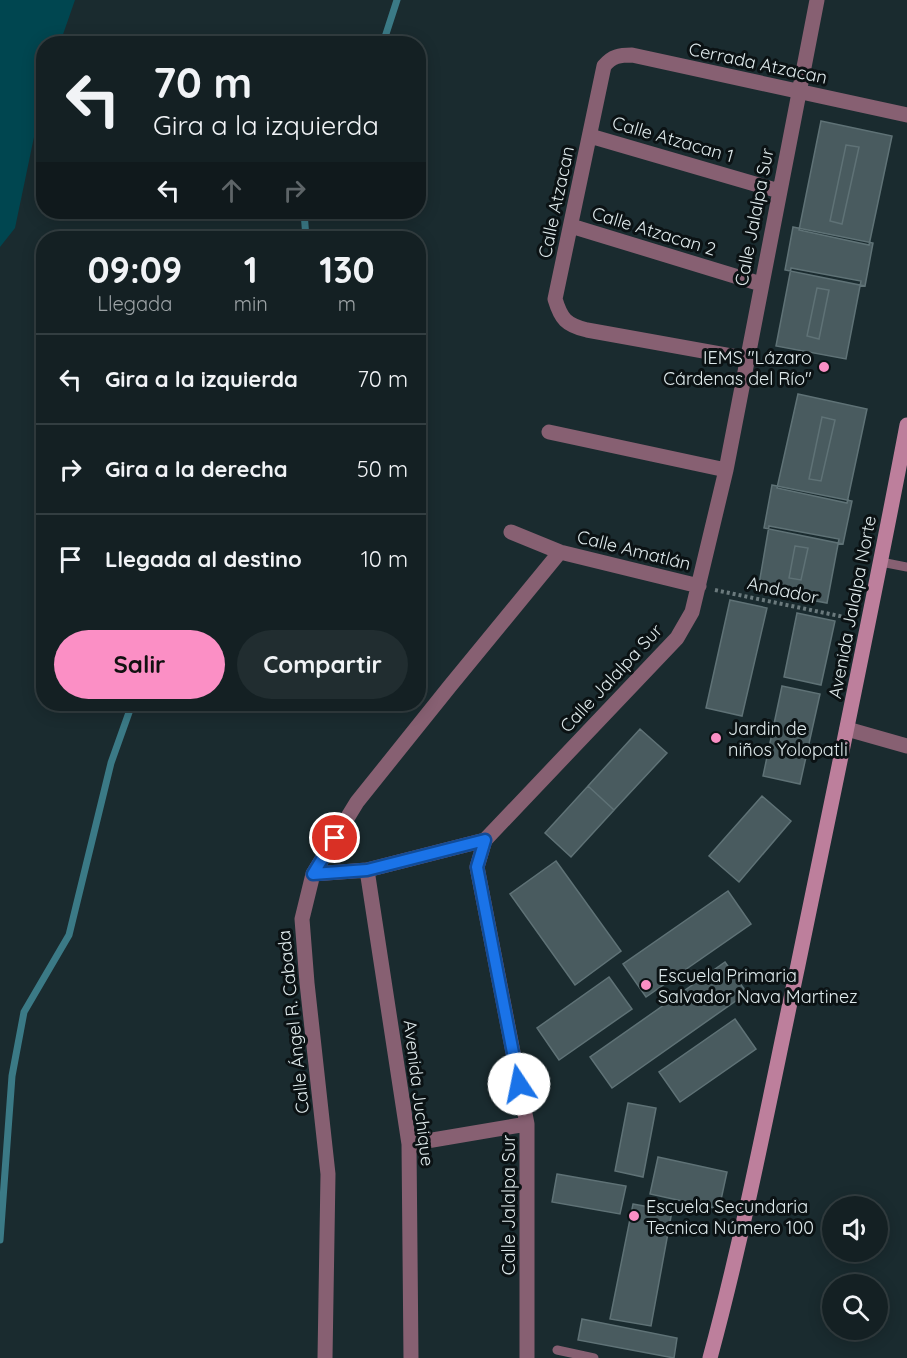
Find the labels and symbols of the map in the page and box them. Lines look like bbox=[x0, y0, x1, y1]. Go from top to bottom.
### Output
street label: Cerrada Atzacan bbox=[687, 37, 829, 89]
street label: Calle Atzacan 1 bbox=[610, 111, 736, 167]
street label: Calle Atzacan bbox=[533, 144, 579, 260]
street label: Calle Jalalpa Sur bbox=[729, 146, 779, 288]
street label: Calle Atzacan 2 bbox=[589, 201, 719, 261]
place label: IEMS "Lázaro Cárdenas del Río" bbox=[663, 346, 812, 390]
marker: IEMS "Lázaro Cárdenas del Río" bbox=[817, 360, 831, 374]
street label: Avenida Jalalpa Norte bbox=[823, 514, 881, 700]
street label: Calle Amatlán bbox=[575, 525, 693, 575]
street label: Andador bbox=[745, 571, 821, 609]
street label: Calle Jalalpa Sur bbox=[555, 619, 667, 737]
place label: Jardin de niños Yolopatli bbox=[728, 717, 848, 761]
marker: Jardin de niños Yolopatli bbox=[709, 731, 723, 745]
pin bbox=[309, 812, 360, 863]
street label: Calle Ángel R. Cabada bbox=[272, 929, 314, 1115]
place label: Escuela Primaria Salvador Nava Martinez bbox=[658, 964, 858, 1008]
marker: Escuela Primaria Salvador Nava Martinez bbox=[639, 978, 653, 992]
street label: Avenida Juchique bbox=[399, 1019, 439, 1167]
position arrow bbox=[487, 1052, 551, 1116]
street label: Calle Jalalpa Sur bbox=[497, 1135, 520, 1275]
place label: Escuela Secundaria Tecnica Número 100 bbox=[646, 1195, 814, 1239]
marker: Escuela Secundaria Tecnica Número 100 bbox=[627, 1209, 641, 1223]

